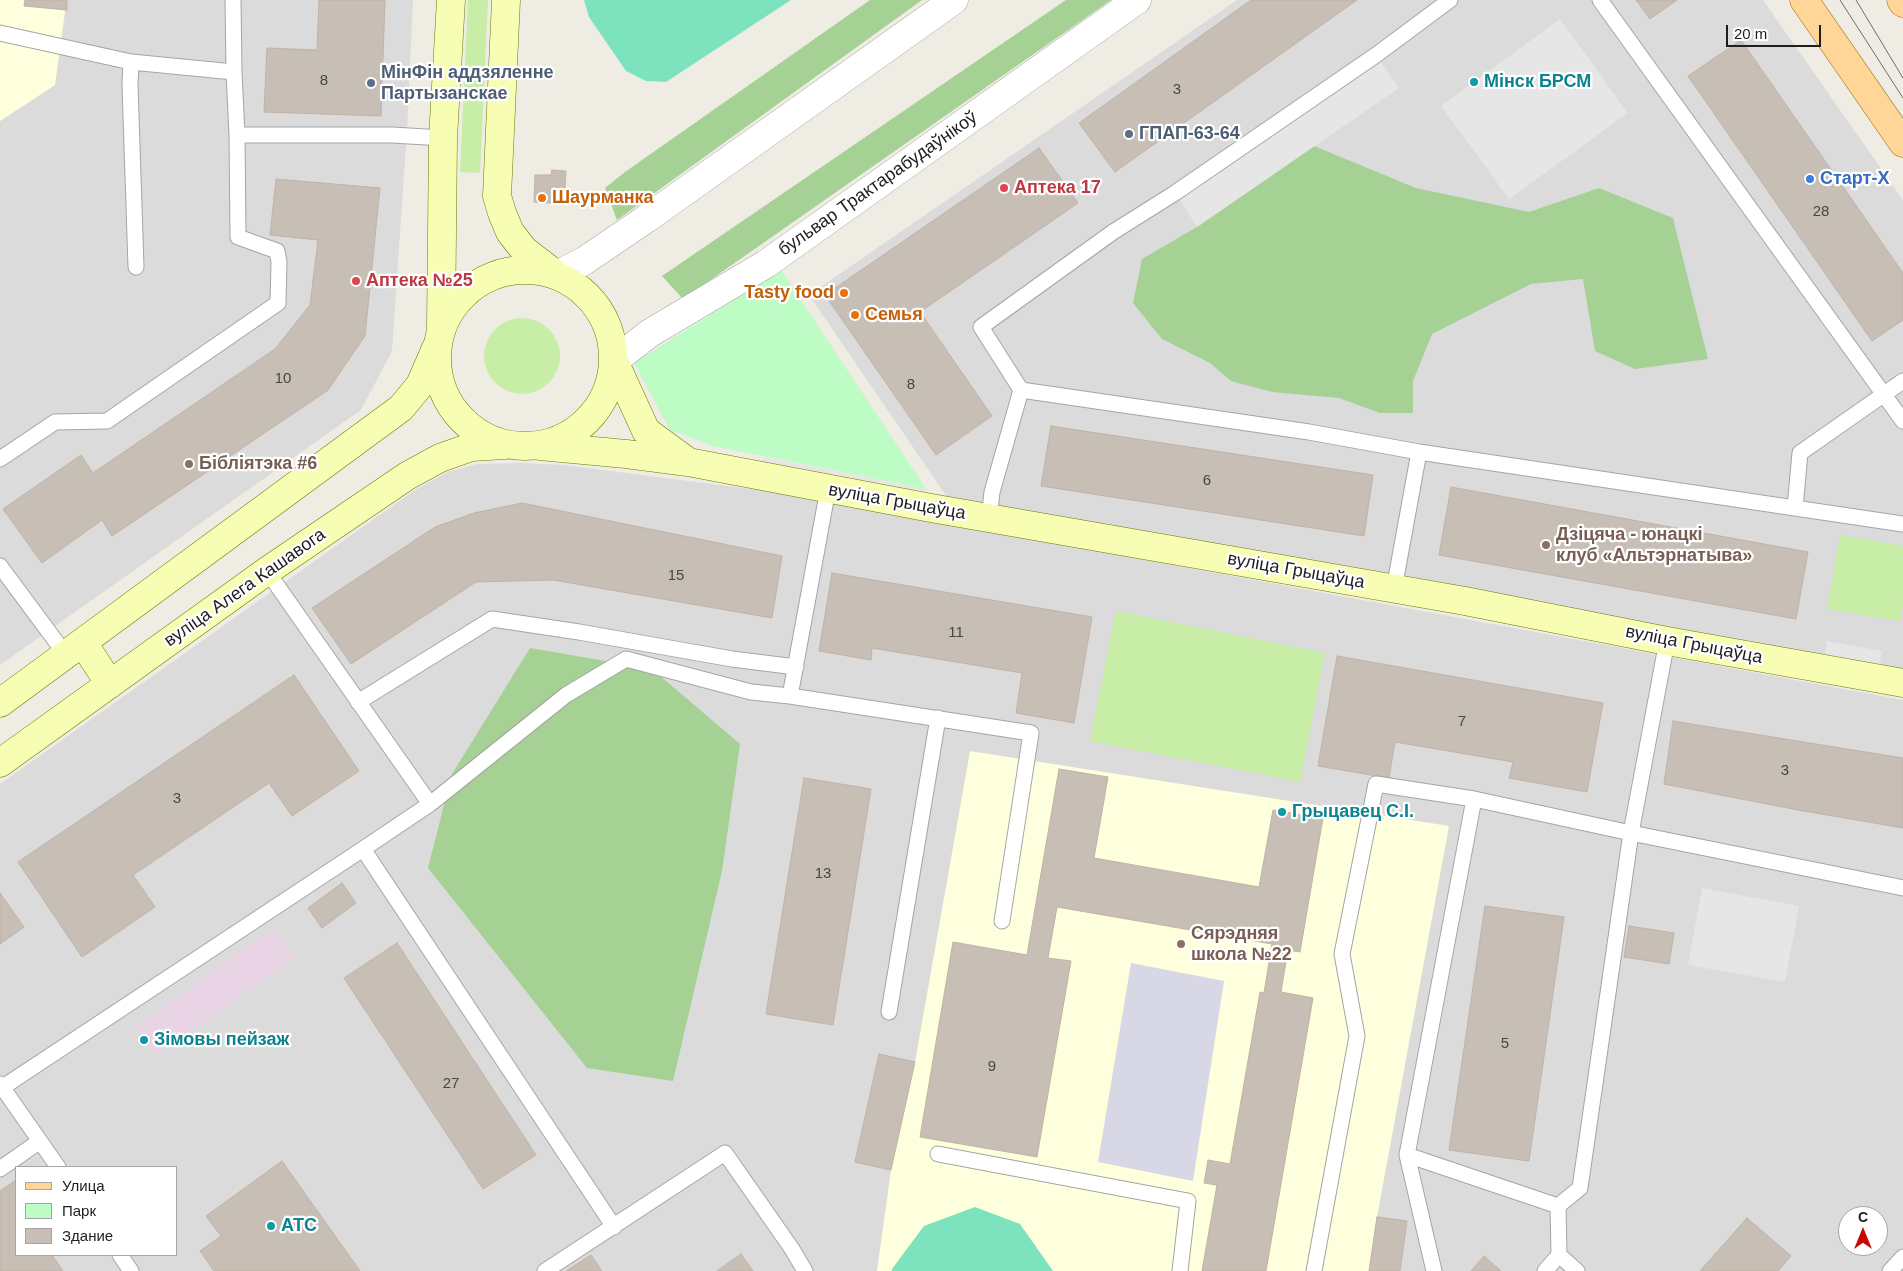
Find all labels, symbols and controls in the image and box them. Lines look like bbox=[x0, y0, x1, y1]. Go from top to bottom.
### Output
scale bar bbox=[1728, 15, 1823, 47]
text: 20 m bbox=[1734, 25, 1767, 42]
place label: МінФін аддзяленне Партызанскае bbox=[381, 62, 554, 104]
place label: Мінск БРСМ bbox=[1484, 71, 1591, 93]
house number: 8 bbox=[320, 72, 328, 90]
marker: Мінск БРСМ bbox=[1468, 76, 1480, 88]
marker: МінФін аддзяленне Партызанскае bbox=[365, 77, 377, 89]
house number: 3 bbox=[1173, 81, 1181, 99]
street label: бульвар Трактарабудаўнікоў bbox=[774, 107, 982, 261]
place label: ГПАП-63-64 bbox=[1139, 123, 1240, 145]
marker: ГПАП-63-64 bbox=[1123, 128, 1135, 140]
place label: Старт-X bbox=[1820, 168, 1889, 190]
marker: Старт-X bbox=[1804, 173, 1816, 185]
place label: Аптека 17 bbox=[1014, 177, 1101, 199]
marker: Аптека 17 bbox=[998, 182, 1010, 194]
place label: Шаурманка bbox=[552, 187, 654, 209]
marker: Шаурманка bbox=[536, 192, 548, 204]
house number: 28 bbox=[1813, 203, 1829, 221]
place label: Аптека №25 bbox=[366, 270, 473, 292]
marker: Аптека №25 bbox=[350, 275, 362, 287]
place label: Tasty food bbox=[744, 282, 834, 304]
marker: Tasty food bbox=[838, 287, 850, 299]
place label: Семья bbox=[865, 304, 923, 326]
marker: Семья bbox=[849, 309, 861, 321]
house number: 10 bbox=[275, 370, 291, 388]
house number: 8 bbox=[907, 376, 915, 394]
place label: Бібліятэка #6 bbox=[199, 453, 317, 475]
marker: Бібліятэка #6 bbox=[183, 458, 195, 470]
house number: 6 bbox=[1203, 472, 1211, 490]
street label: вуліца Грыцаўца bbox=[827, 479, 967, 525]
street label: вуліца Алега Кашавога bbox=[160, 524, 330, 652]
place label: Дзіцяча - юнацкі клуб «Альтэрнатыва» bbox=[1556, 524, 1752, 566]
marker: Дзіцяча - юнацкі клуб «Альтэрнатыва» bbox=[1540, 539, 1552, 551]
street label: вуліца Грыцаўца bbox=[1226, 548, 1366, 594]
house number: 15 bbox=[668, 567, 684, 585]
street label: вуліца Грыцаўца bbox=[1624, 621, 1764, 669]
house number: 11 bbox=[948, 624, 964, 642]
house number: 7 bbox=[1458, 713, 1466, 731]
house number: 3 bbox=[1781, 762, 1789, 780]
house number: 3 bbox=[173, 790, 181, 808]
place label: Грыцавец С.І. bbox=[1292, 801, 1414, 823]
marker: Грыцавец С.І. bbox=[1276, 806, 1288, 818]
house number: 13 bbox=[815, 865, 831, 883]
place label: Сярэдняя школа №22 bbox=[1191, 923, 1292, 966]
marker: Сярэдняя школа №22 bbox=[1175, 938, 1187, 950]
place label: Зімовы пейзаж bbox=[154, 1029, 289, 1051]
marker: Зімовы пейзаж bbox=[138, 1034, 150, 1046]
house number: 5 bbox=[1501, 1035, 1509, 1053]
house number: 9 bbox=[988, 1058, 996, 1076]
house number: 27 bbox=[443, 1075, 459, 1093]
legend bbox=[15, 1166, 178, 1256]
text: Улица bbox=[62, 1177, 105, 1194]
text: Парк bbox=[62, 1202, 96, 1219]
north arrow bbox=[1838, 1206, 1888, 1256]
text: С bbox=[1858, 1209, 1868, 1225]
place label: АТС bbox=[281, 1215, 317, 1237]
marker: АТС bbox=[265, 1220, 277, 1232]
text: Здание bbox=[62, 1227, 113, 1244]

